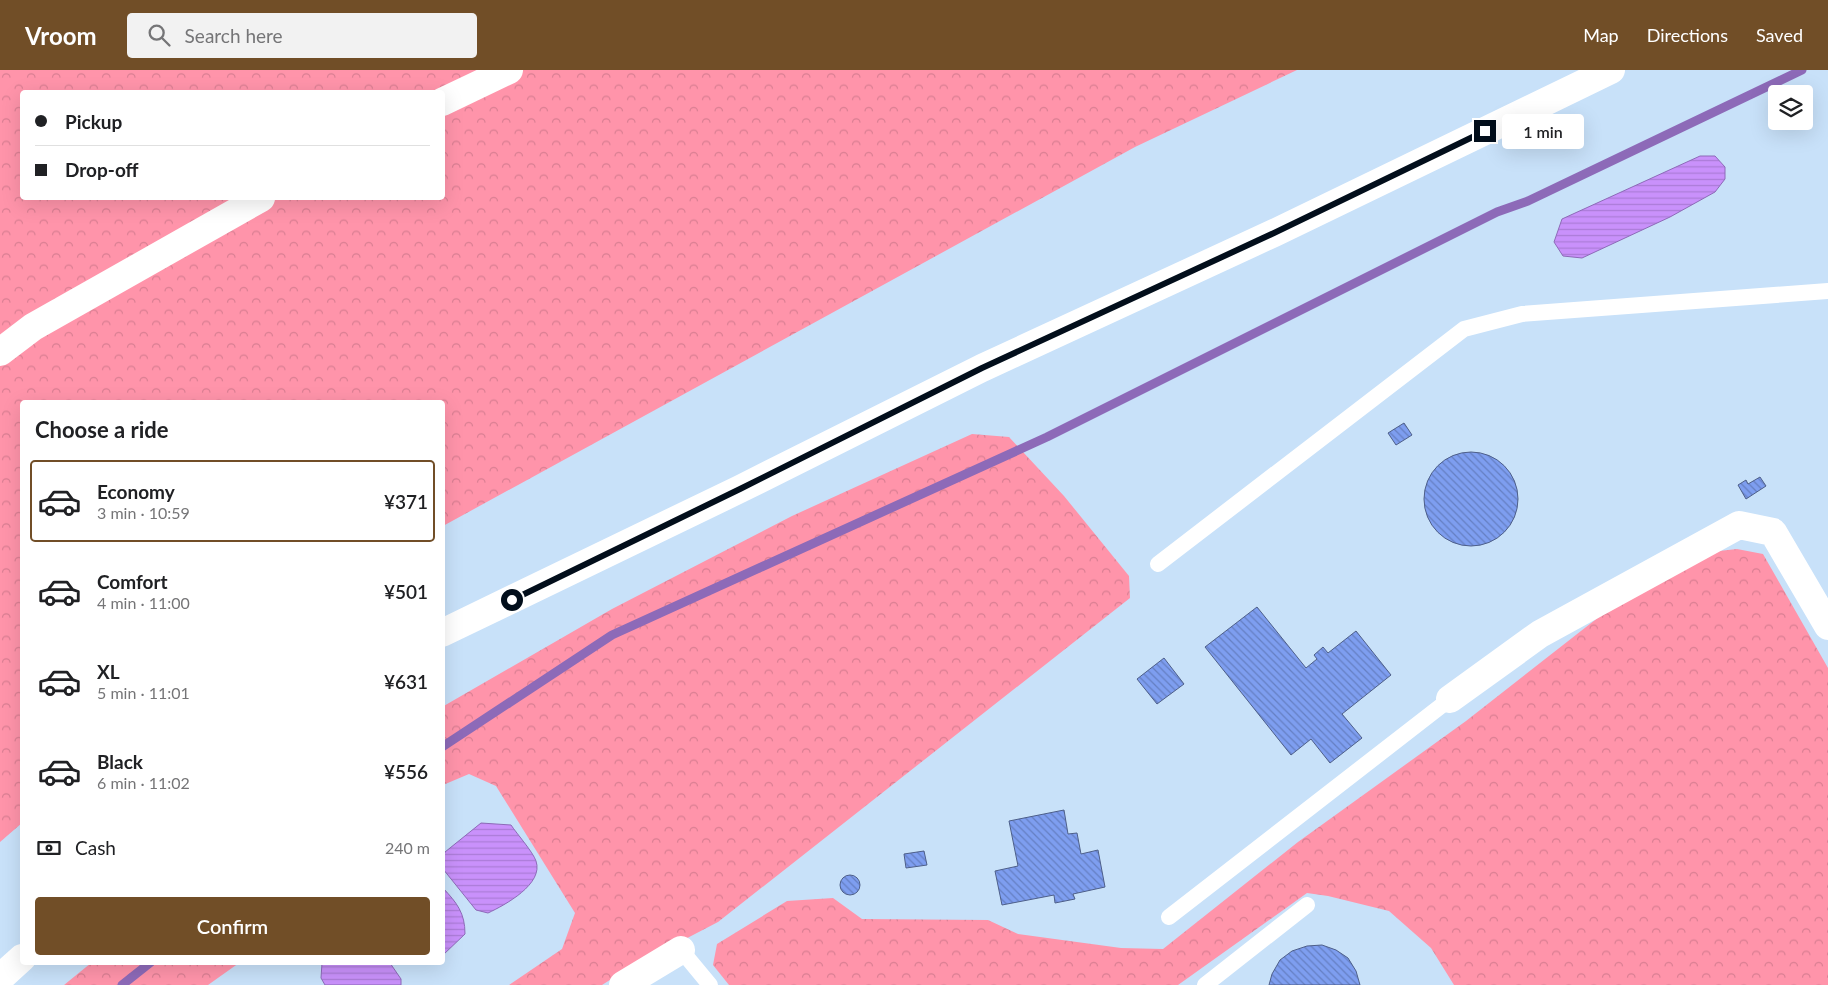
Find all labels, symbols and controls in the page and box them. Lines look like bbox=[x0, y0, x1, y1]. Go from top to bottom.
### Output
search box bbox=[127, 13, 477, 58]
text: Vroom bbox=[25, 21, 97, 50]
icon: search bbox=[145, 21, 173, 49]
text: Search here bbox=[185, 24, 283, 47]
text: Map bbox=[1583, 24, 1619, 46]
text: Directions bbox=[1647, 24, 1728, 46]
text: Saved bbox=[1756, 24, 1803, 46]
map controls bbox=[1768, 85, 1813, 130]
button: layers bbox=[1768, 85, 1813, 130]
text: Pickup bbox=[65, 110, 122, 133]
callout: 1 min bbox=[1502, 114, 1585, 148]
route end bbox=[1474, 120, 1496, 142]
text: 1 min bbox=[1523, 122, 1563, 141]
text: Drop-off bbox=[65, 158, 139, 181]
text: Choose a ride bbox=[35, 416, 169, 443]
icon: car bbox=[37, 479, 82, 524]
text: Economy bbox=[97, 480, 175, 503]
text: ¥371 bbox=[384, 490, 428, 513]
text: 3 min · 10:59 bbox=[97, 503, 190, 522]
icon: car bbox=[37, 569, 82, 614]
text: Comfort bbox=[97, 570, 168, 593]
text: ¥501 bbox=[384, 580, 428, 603]
route start bbox=[501, 589, 523, 611]
text: 4 min · 11:00 bbox=[97, 593, 190, 612]
icon: car bbox=[37, 659, 82, 704]
text: XL bbox=[97, 660, 120, 683]
text: ¥631 bbox=[384, 670, 428, 693]
text: 5 min · 11:01 bbox=[97, 683, 190, 702]
icon: car bbox=[37, 749, 82, 794]
text: Black bbox=[97, 750, 143, 773]
text: ¥556 bbox=[384, 760, 428, 783]
text: 6 min · 11:02 bbox=[97, 773, 190, 792]
icon: cash bbox=[35, 834, 63, 862]
text: Cash bbox=[75, 836, 116, 859]
text: 240 m bbox=[385, 838, 430, 857]
button: Confirm bbox=[35, 897, 430, 955]

